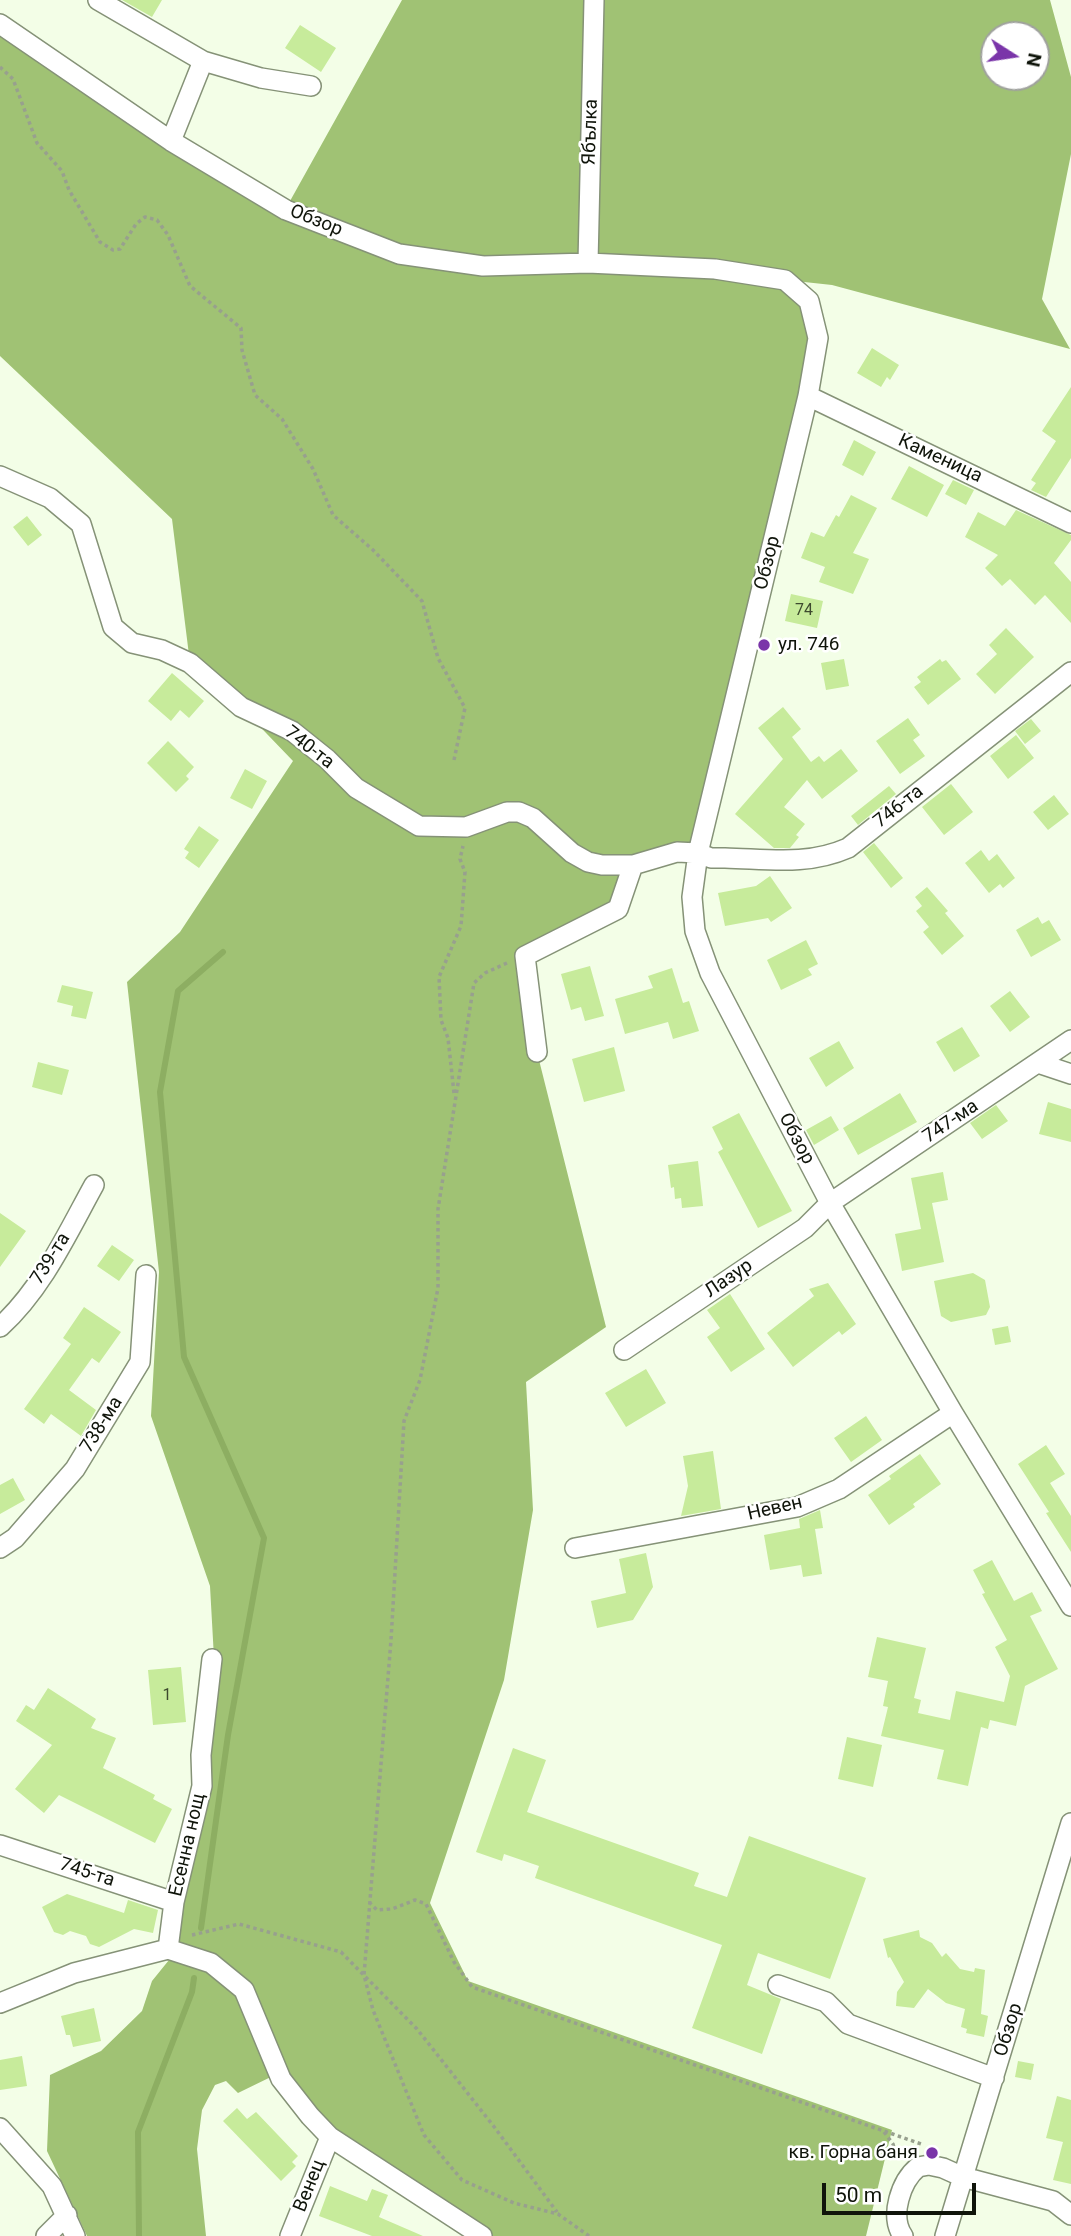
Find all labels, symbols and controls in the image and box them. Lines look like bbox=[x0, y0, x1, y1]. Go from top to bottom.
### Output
north arrow bbox=[980, 21, 1050, 91]
text: N bbox=[1021, 51, 1047, 69]
street label: Ябълка bbox=[578, 99, 604, 165]
street label: Обзор bbox=[286, 200, 346, 242]
street label: Каменица bbox=[894, 430, 986, 488]
street label: Обзор bbox=[750, 534, 786, 592]
house number: 74 bbox=[795, 601, 813, 621]
place label: ул. 746 bbox=[778, 634, 839, 656]
marker: ул. 746 bbox=[756, 637, 772, 653]
street label: 740-та bbox=[280, 722, 338, 774]
street label: 746-та bbox=[870, 781, 928, 833]
street label: 747-ма bbox=[919, 1095, 983, 1149]
street label: Обзор bbox=[773, 1109, 819, 1169]
street label: 739-та bbox=[26, 1229, 76, 1289]
street label: Лазур bbox=[701, 1255, 757, 1303]
street label: 738-ма bbox=[76, 1393, 128, 1457]
street label: Невен bbox=[745, 1492, 805, 1526]
house number: 1 bbox=[163, 1686, 171, 1706]
street label: Есенна нощ bbox=[165, 1791, 211, 1899]
street label: 745-та bbox=[57, 1853, 117, 1893]
street label: Обзор bbox=[990, 2000, 1028, 2060]
place label: кв. Горна баня bbox=[789, 2142, 918, 2164]
marker: кв. Горна баня bbox=[924, 2145, 940, 2161]
street label: Венец bbox=[289, 2157, 331, 2215]
scale bar bbox=[826, 2170, 980, 2214]
text: 50 m bbox=[835, 2183, 882, 2207]

